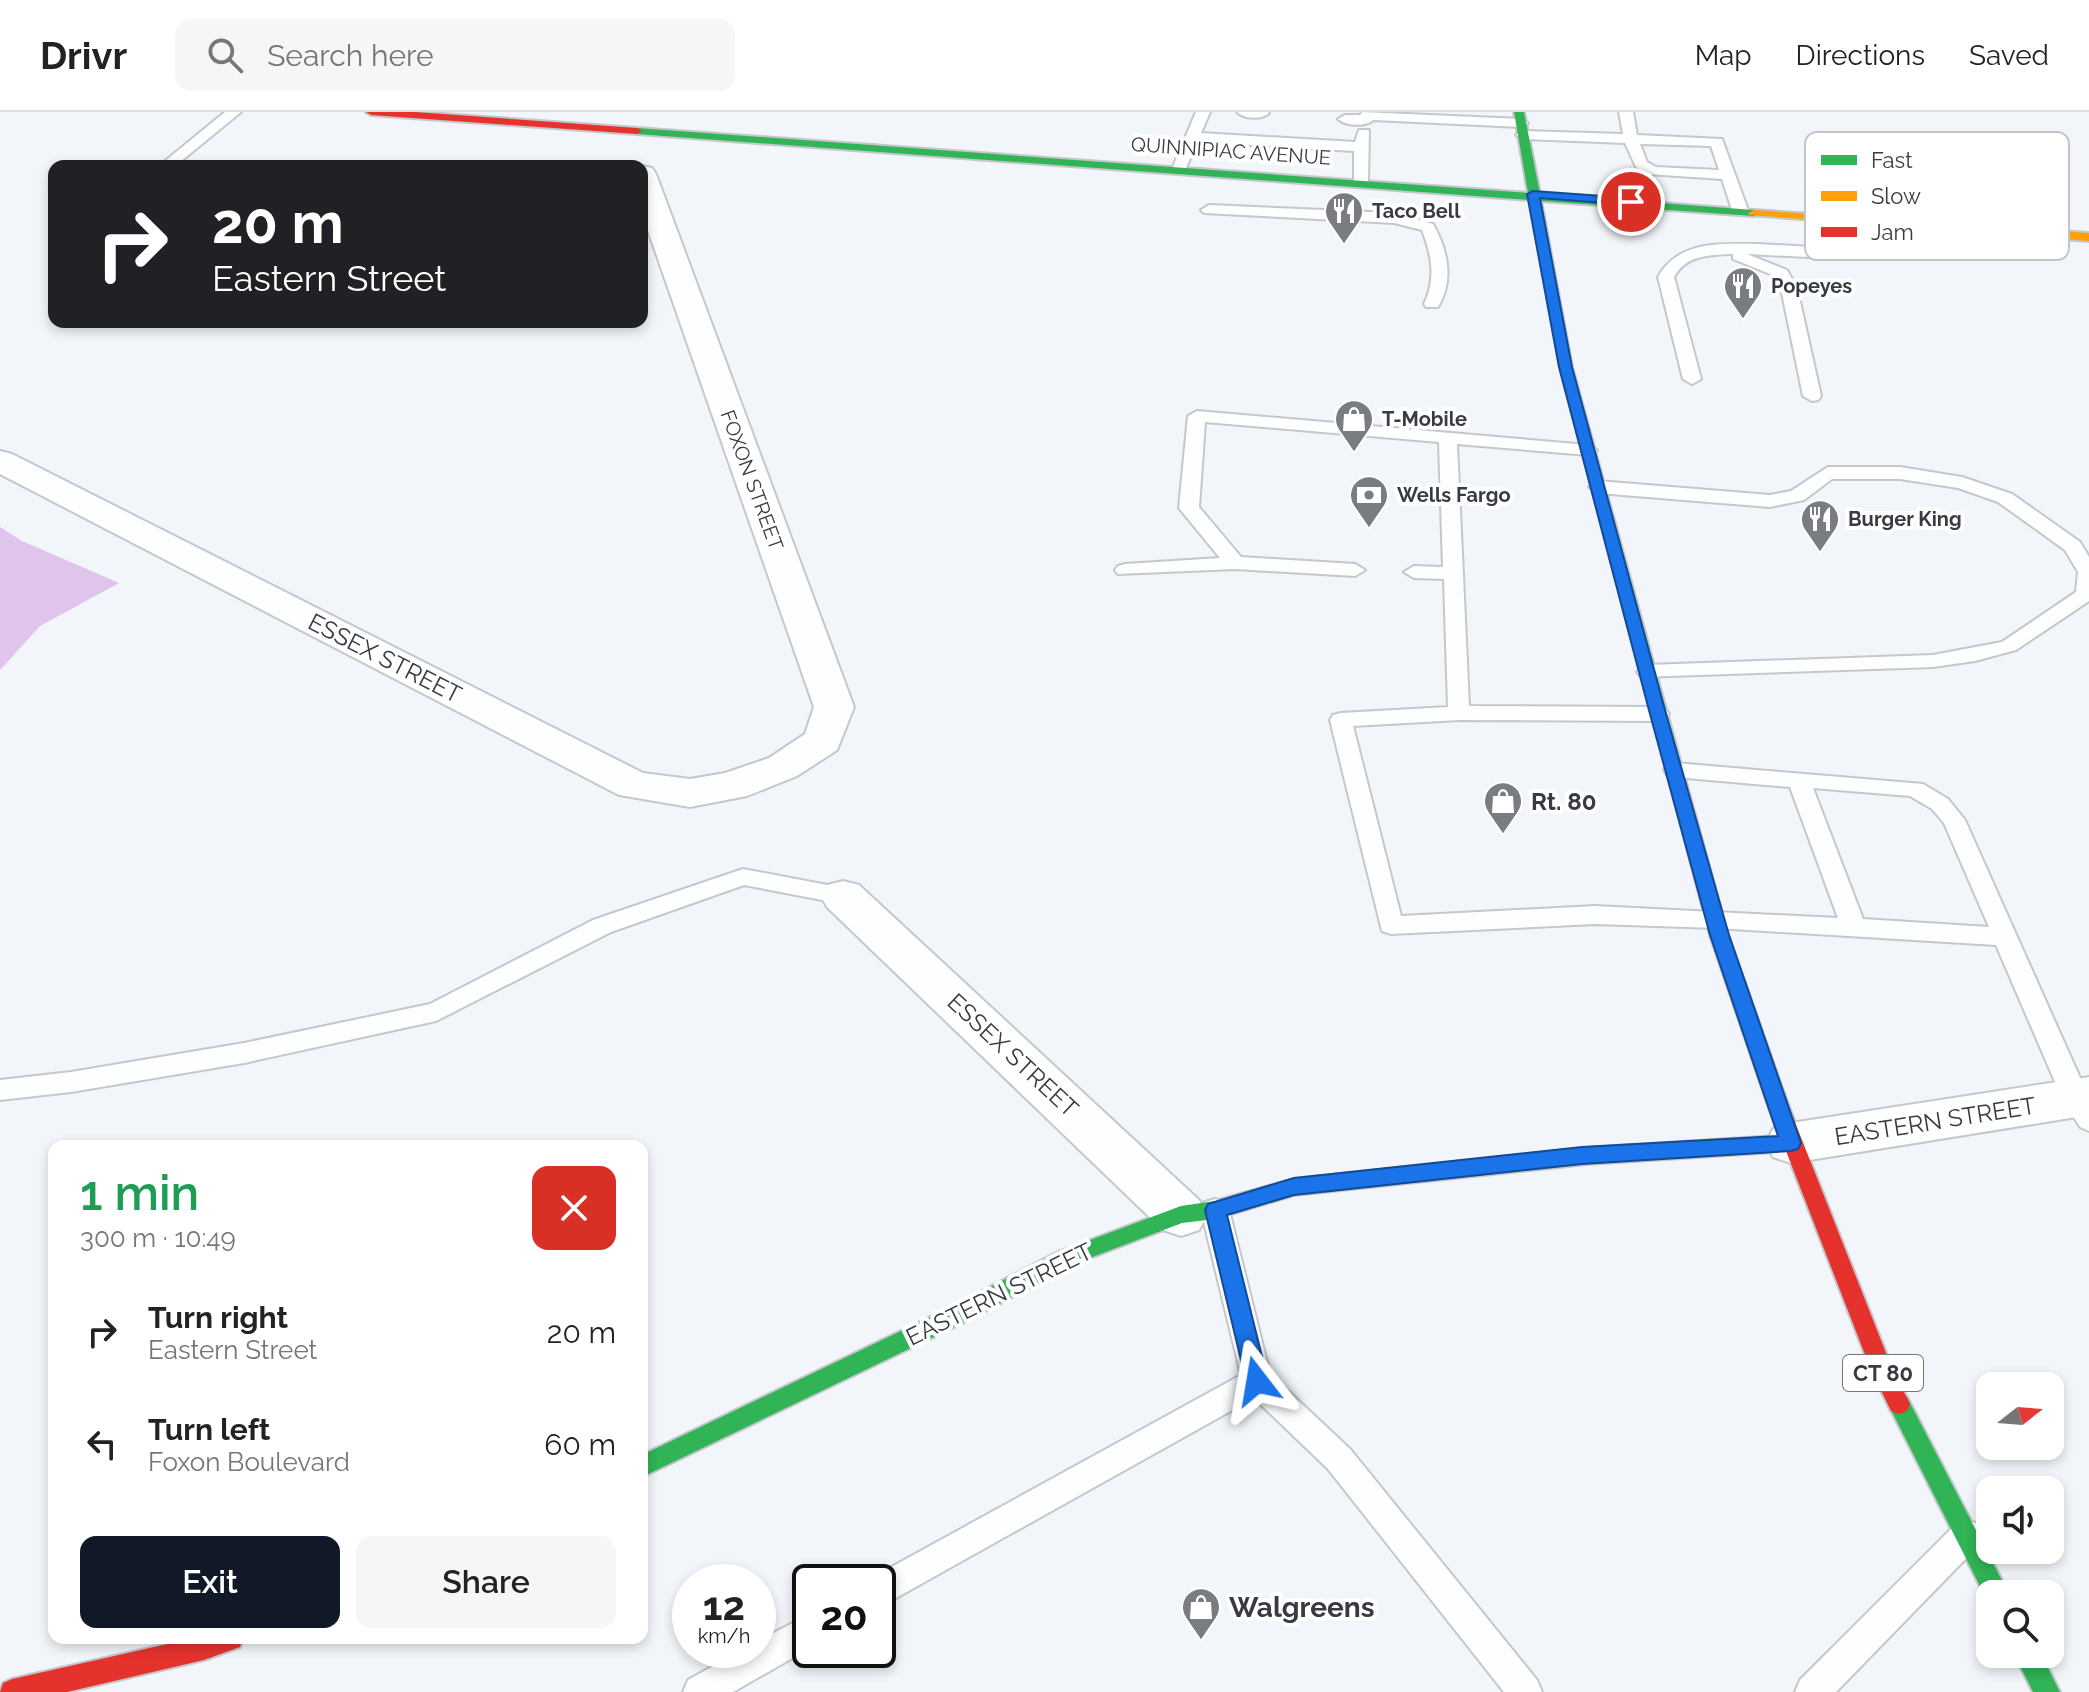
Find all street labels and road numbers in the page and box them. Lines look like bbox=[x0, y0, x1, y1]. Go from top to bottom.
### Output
street label: QUINNIPIAC AVENUE bbox=[1130, 132, 1332, 170]
street label: FOXON STREET bbox=[716, 407, 788, 553]
street label: ESSEX STREET bbox=[304, 607, 467, 709]
street label: ESSEX STREET bbox=[942, 987, 1085, 1123]
street label: EASTERN STREET bbox=[1832, 1091, 2038, 1151]
street label: EASTERN STREET bbox=[901, 1236, 1097, 1352]
road number: CT 80 bbox=[1843, 1355, 1923, 1391]

